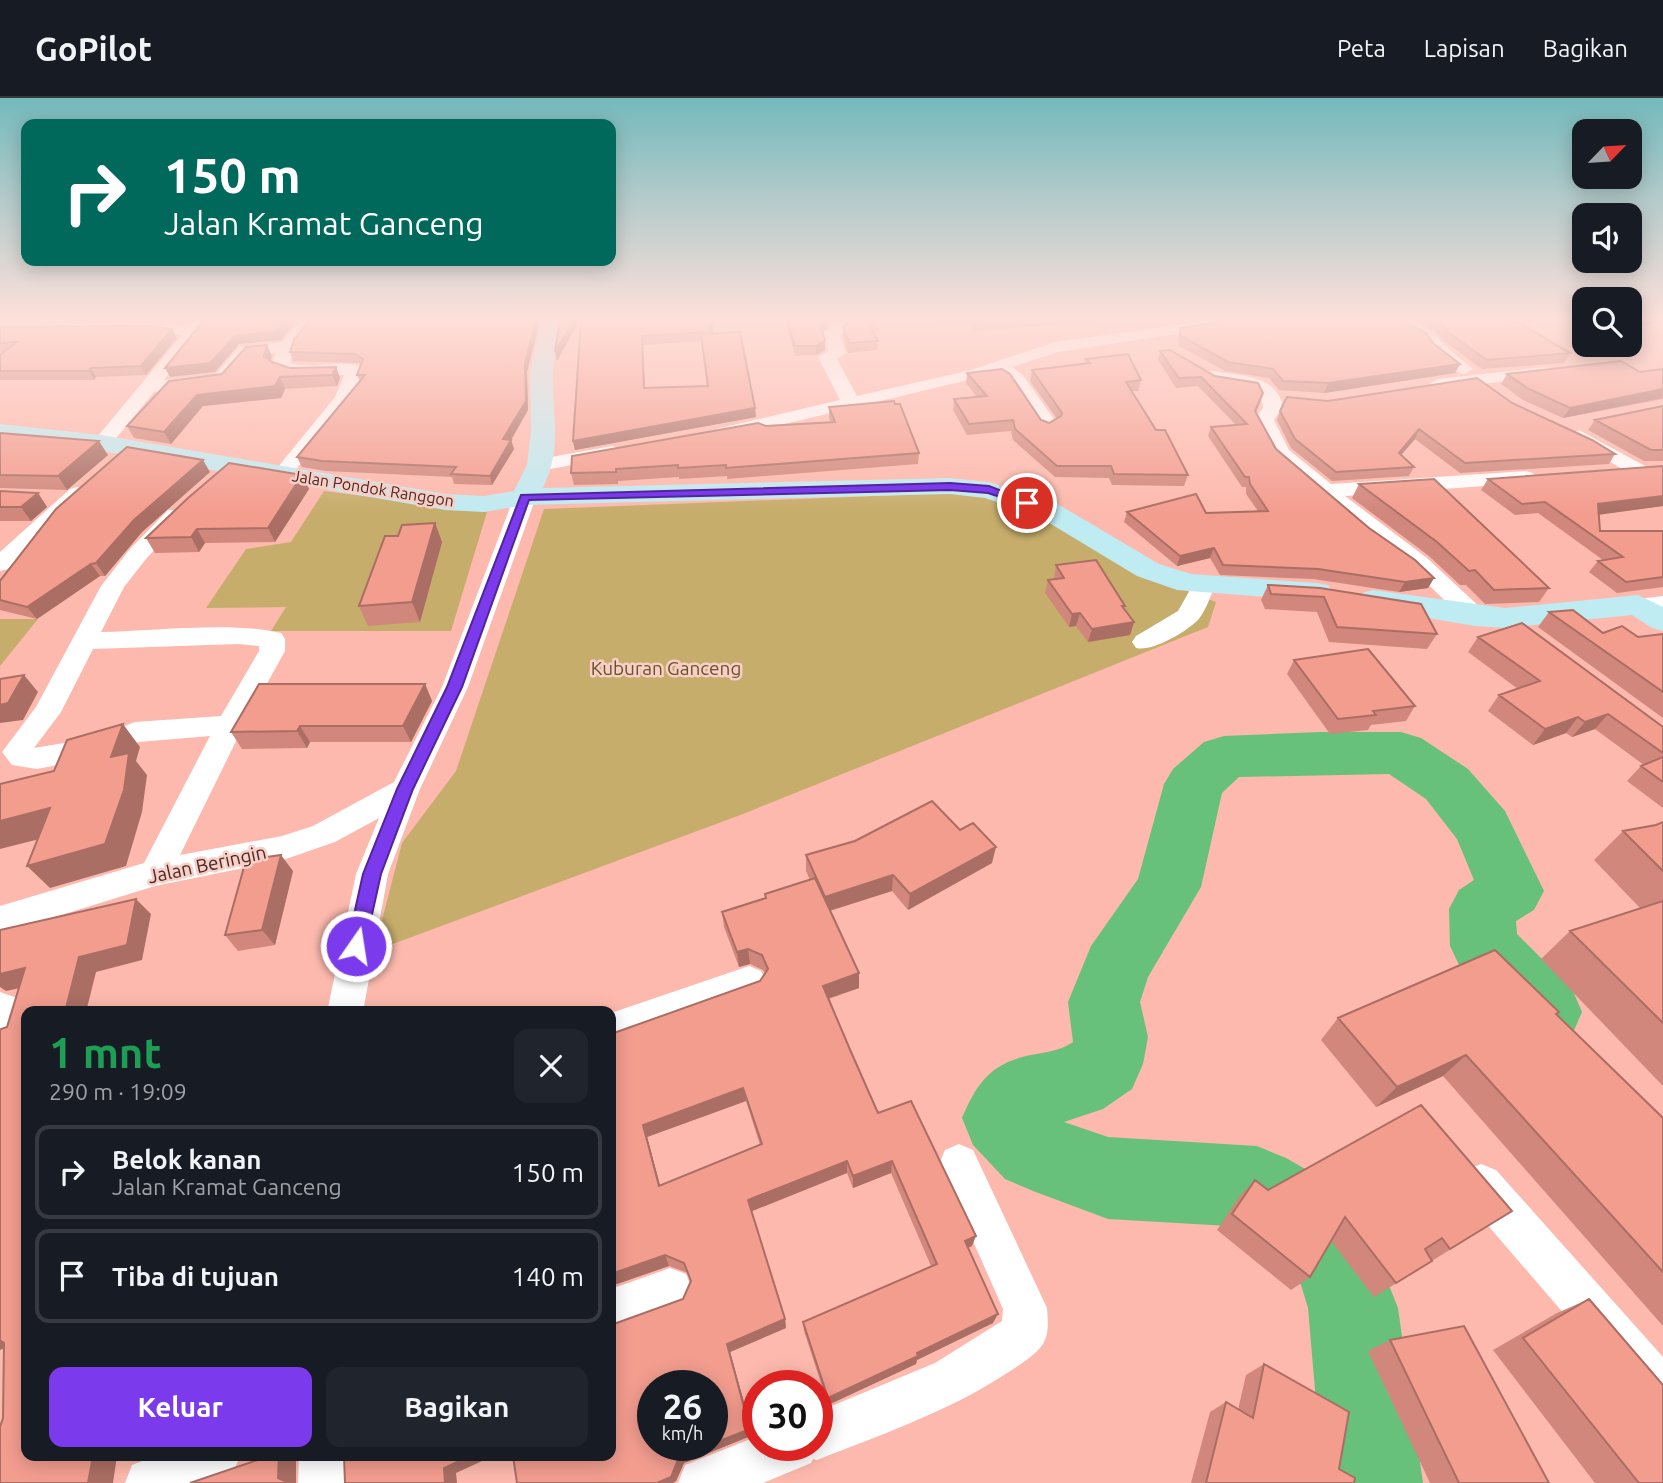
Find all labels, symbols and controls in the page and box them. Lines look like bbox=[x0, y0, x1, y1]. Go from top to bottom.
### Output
text: GoPilot bbox=[35, 30, 152, 67]
text: Peta bbox=[1337, 35, 1386, 62]
text: Lapisan bbox=[1424, 35, 1505, 62]
text: Bagikan bbox=[1543, 35, 1628, 62]
north arrow bbox=[1572, 119, 1642, 189]
map controls bbox=[1572, 119, 1642, 357]
icon: right bbox=[49, 147, 140, 238]
text: 150 m bbox=[164, 147, 301, 202]
button: sound bbox=[1572, 203, 1642, 273]
text: Jalan Kramat Ganceng bbox=[164, 205, 484, 241]
button: search bbox=[1572, 287, 1642, 357]
street label: Jalan Pondok Ranggon bbox=[291, 466, 455, 510]
pin bbox=[997, 473, 1057, 533]
icon: arrive bbox=[1008, 484, 1046, 522]
park label: Kuburan Ganceng bbox=[591, 657, 741, 679]
street label: Jalan Beringin bbox=[146, 841, 268, 887]
position arrow bbox=[319, 909, 393, 983]
text: 1 mnt bbox=[49, 1029, 162, 1076]
button: close bbox=[514, 1029, 588, 1103]
text: 290 m · 19:09 bbox=[49, 1079, 187, 1104]
text: Belok kanan bbox=[112, 1145, 262, 1174]
icon: right bbox=[53, 1153, 91, 1191]
text: 150 m bbox=[512, 1158, 584, 1187]
text: Jalan Kramat Ganceng bbox=[112, 1174, 342, 1199]
icon: arrive bbox=[53, 1257, 91, 1295]
text: Tiba di tujuan bbox=[112, 1262, 279, 1291]
text: 140 m bbox=[512, 1262, 584, 1291]
button: Keluar bbox=[49, 1367, 312, 1447]
button: Bagikan bbox=[326, 1367, 588, 1447]
speed limit sign: 30 bbox=[742, 1370, 833, 1461]
text: 26 bbox=[663, 1386, 702, 1426]
text: km/h bbox=[662, 1423, 703, 1443]

